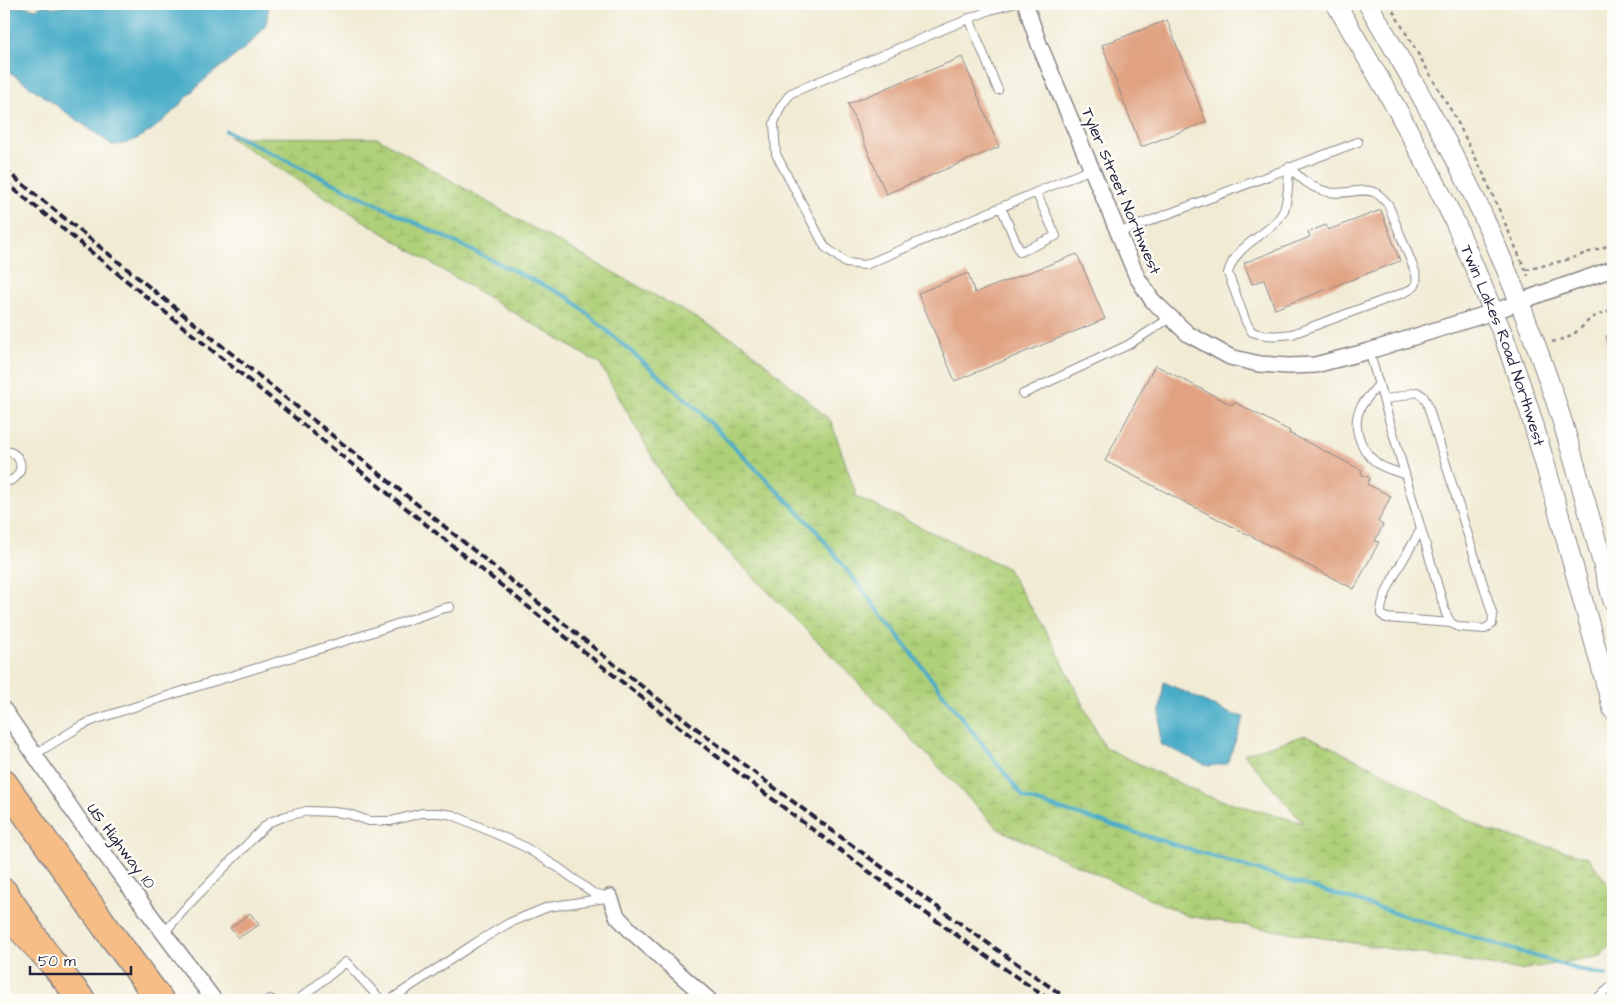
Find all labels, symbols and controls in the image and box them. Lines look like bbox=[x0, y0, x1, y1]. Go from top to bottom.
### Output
street label: Tyler Street Northwest bbox=[1075, 104, 1166, 279]
street label: Twin Lakes Road Northwest bbox=[1455, 241, 1550, 449]
street label: US Highway 10 bbox=[81, 799, 161, 894]
scale bar bbox=[30, 944, 131, 976]
text: 50 m bbox=[38, 951, 76, 972]

